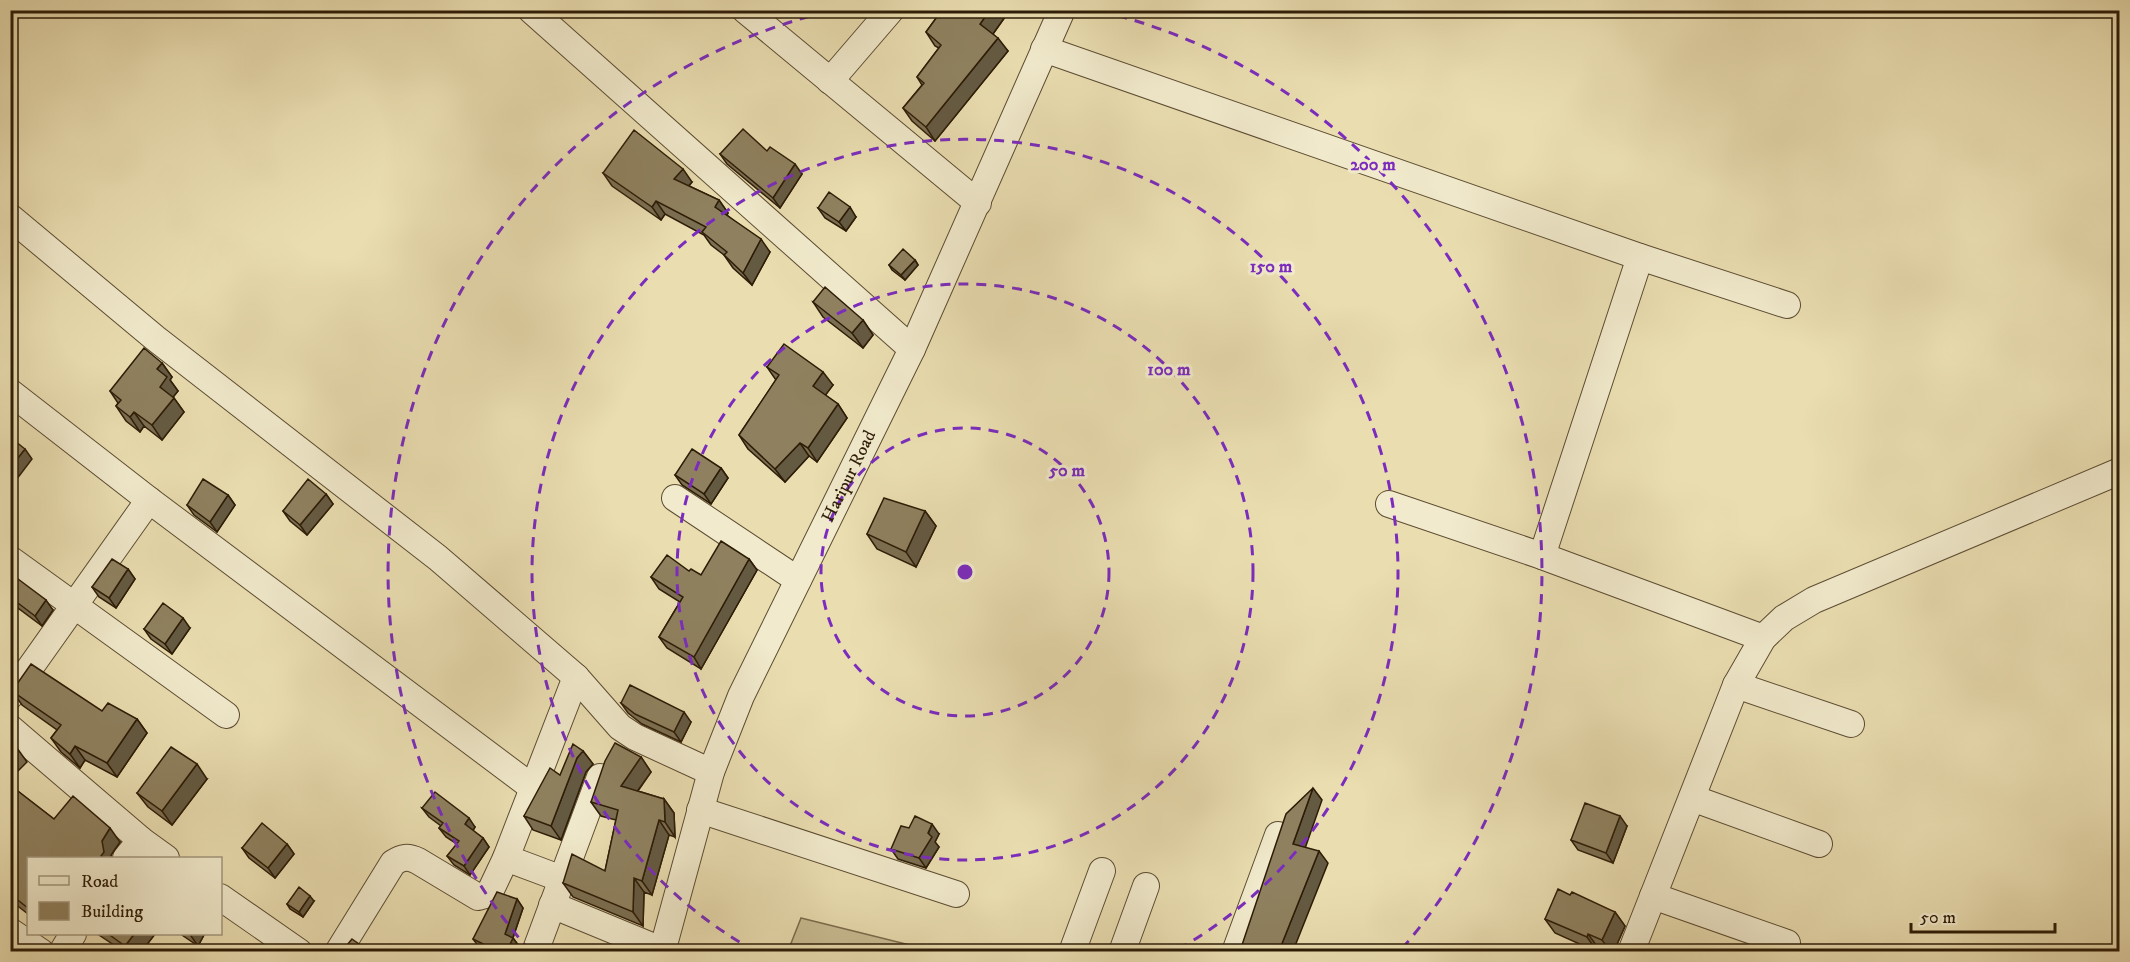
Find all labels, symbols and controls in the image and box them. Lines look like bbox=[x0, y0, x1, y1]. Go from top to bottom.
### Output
text: 200 m bbox=[1350, 154, 1396, 176]
text: 150 m bbox=[1250, 256, 1293, 278]
text: 100 m bbox=[1147, 359, 1191, 381]
street label: Haripur Road bbox=[817, 427, 881, 526]
text: 50 m bbox=[1048, 460, 1085, 482]
centre of rings bbox=[955, 562, 975, 582]
legend bbox=[27, 857, 222, 935]
text: Road bbox=[81, 871, 118, 893]
scale bar bbox=[1911, 896, 2055, 934]
text: Building bbox=[81, 901, 143, 923]
text: 50 m bbox=[1920, 907, 1956, 929]

